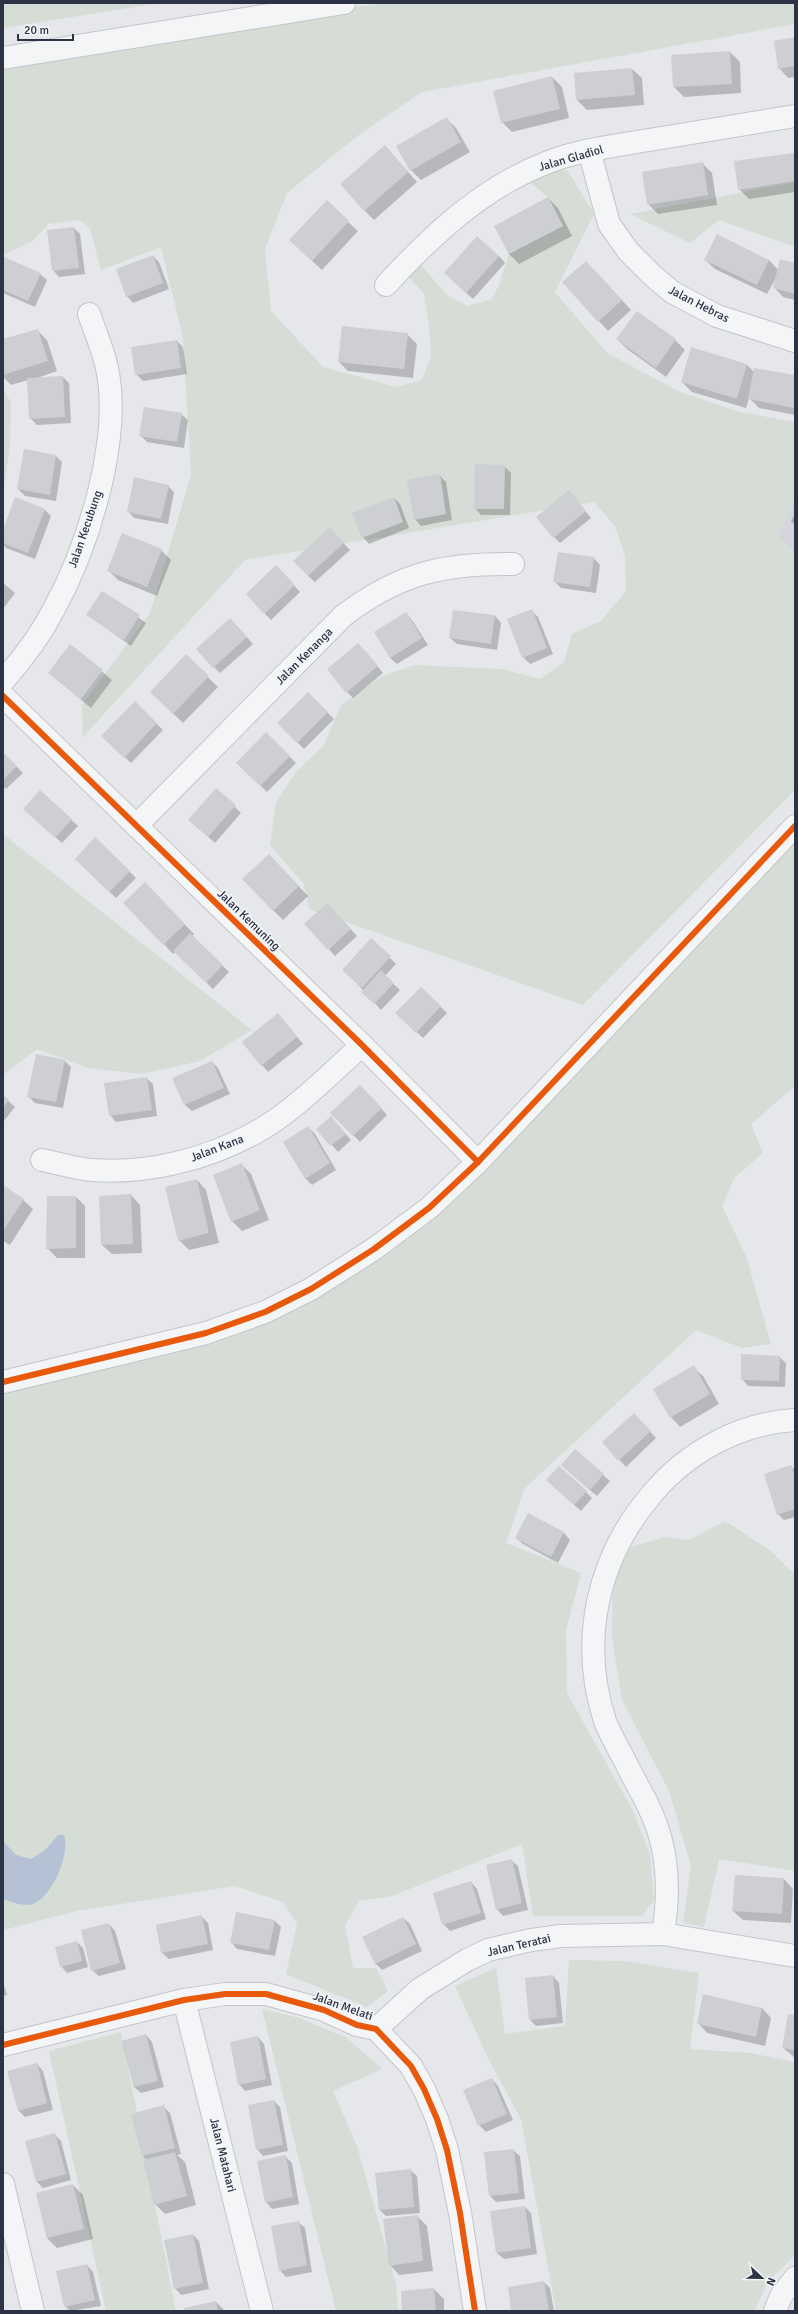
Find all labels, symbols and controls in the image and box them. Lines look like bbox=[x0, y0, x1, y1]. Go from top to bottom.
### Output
scale bar bbox=[18, 16, 73, 42]
text: 20 m bbox=[24, 23, 49, 38]
street label: Jalan Gladiol bbox=[537, 142, 606, 175]
street label: Jalan Hebras bbox=[666, 283, 732, 326]
street label: Jalan Kecubung bbox=[65, 488, 106, 570]
street label: Jalan Kenanga bbox=[273, 625, 336, 688]
street label: Jalan Kemuning bbox=[214, 887, 283, 954]
street label: Jalan Kana bbox=[188, 1131, 246, 1165]
street label: Jalan Teratai bbox=[486, 1931, 552, 1960]
street label: Jalan Melati bbox=[311, 1989, 375, 2024]
street label: Jalan Matahari bbox=[206, 2116, 239, 2194]
north arrow bbox=[742, 2258, 782, 2298]
text: N bbox=[763, 2276, 778, 2288]

